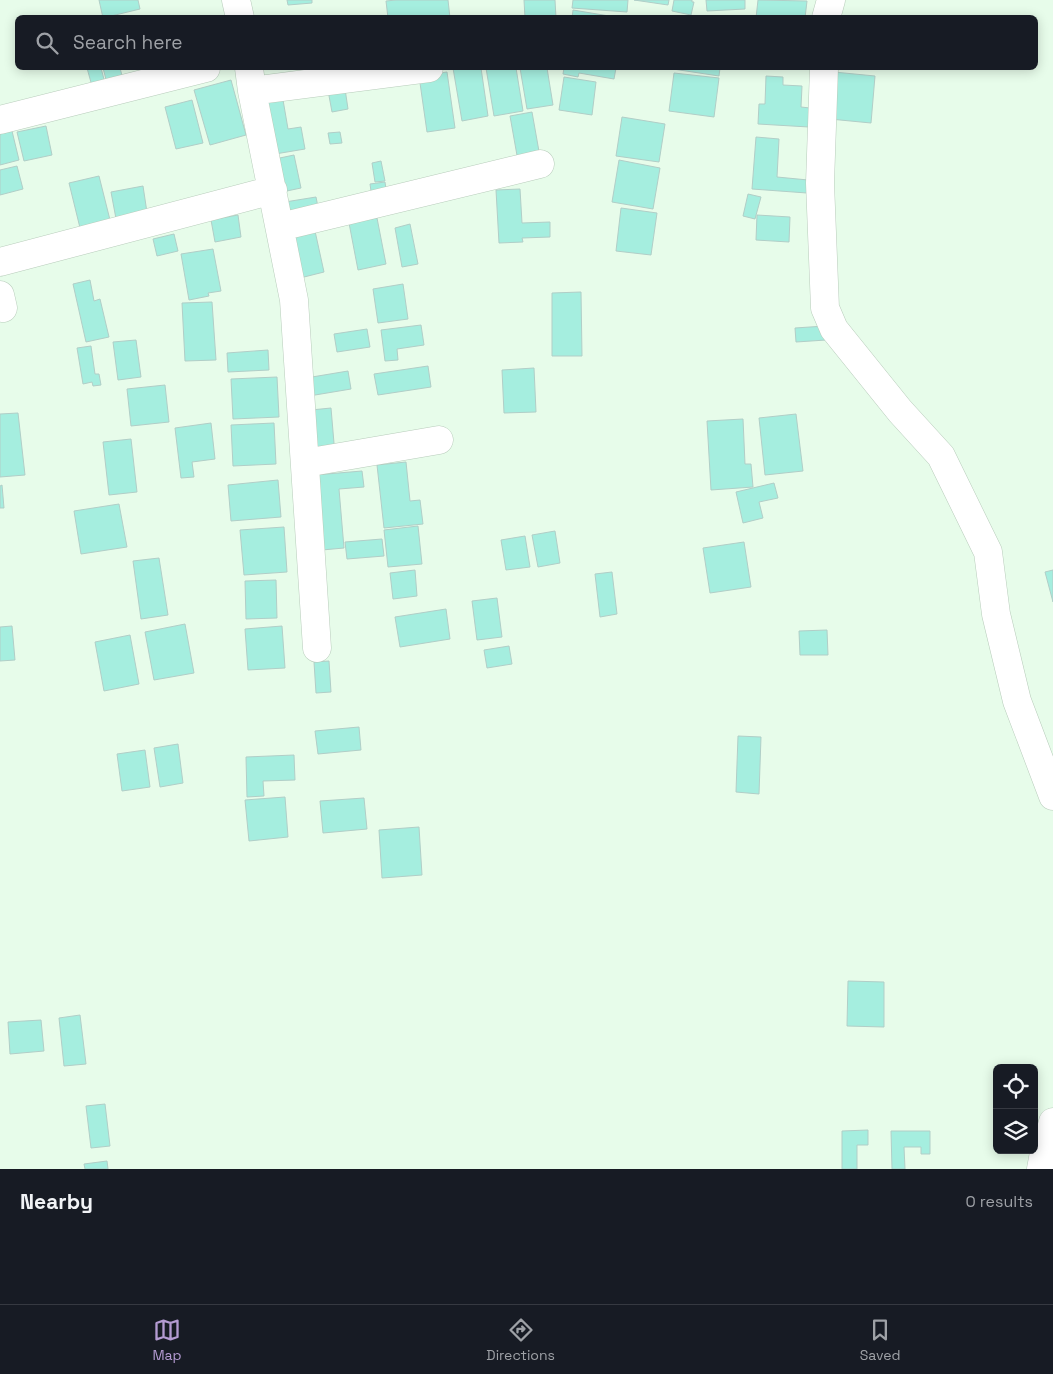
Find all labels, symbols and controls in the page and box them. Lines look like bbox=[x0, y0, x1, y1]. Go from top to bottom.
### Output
search box bbox=[15, 15, 1038, 70]
icon: search bbox=[33, 29, 61, 57]
text: Search here bbox=[73, 30, 183, 55]
map controls bbox=[993, 1064, 1038, 1154]
button: locate bbox=[993, 1064, 1038, 1109]
button: layers bbox=[993, 1109, 1038, 1154]
text: Nearby bbox=[20, 1188, 93, 1215]
text: 0 results bbox=[965, 1191, 1033, 1212]
tab: Map bbox=[152, 1316, 182, 1364]
tab: Directions bbox=[486, 1316, 555, 1364]
tab: Saved bbox=[860, 1316, 901, 1364]

